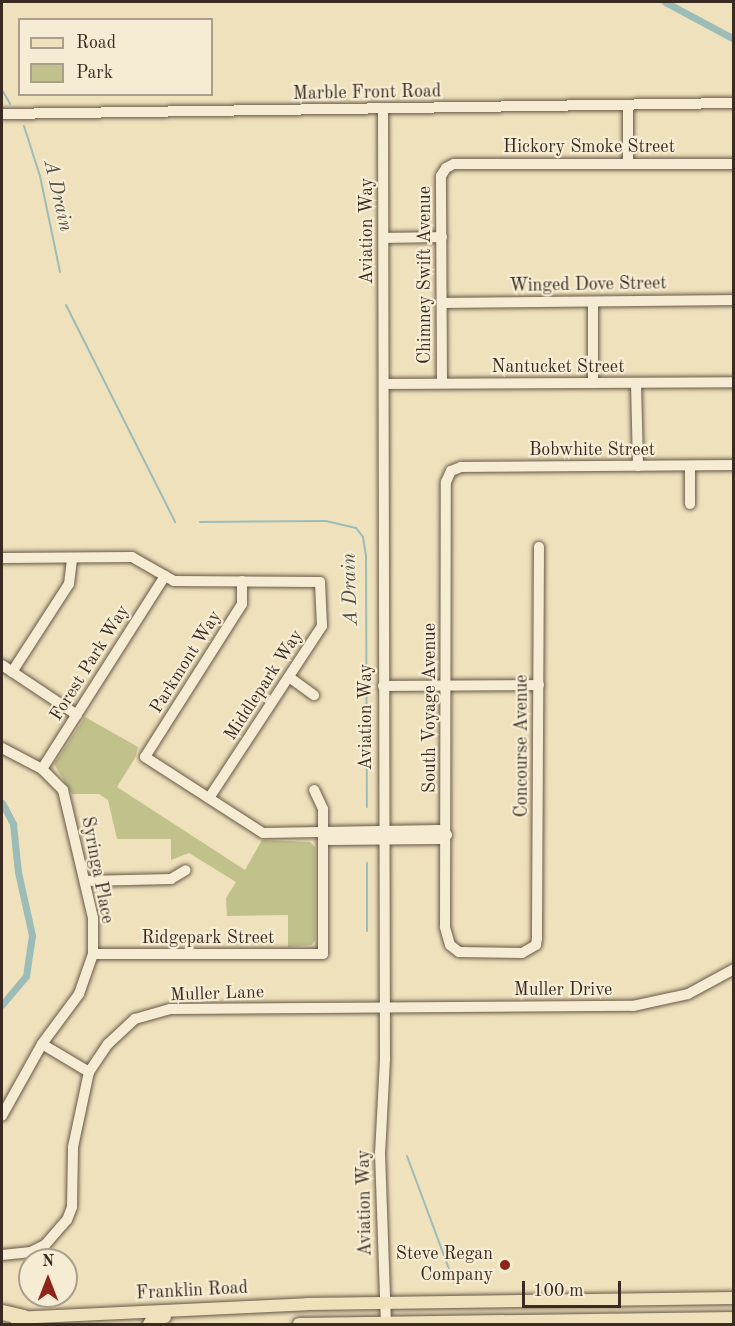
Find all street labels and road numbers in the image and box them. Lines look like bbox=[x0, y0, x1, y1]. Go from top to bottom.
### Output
street label: Marble Front Road bbox=[293, 81, 441, 105]
street label: Hickory Smoke Street bbox=[503, 136, 675, 158]
street label: Aviation Way bbox=[356, 178, 378, 284]
street label: Chimney Swift Avenue bbox=[414, 186, 436, 364]
street label: Winged Dove Street bbox=[509, 273, 667, 297]
street label: Nantucket Street bbox=[492, 356, 624, 378]
street label: Bobwhite Street bbox=[529, 439, 655, 461]
street label: Forest Park Way bbox=[46, 601, 134, 725]
street label: Parkmont Way bbox=[146, 607, 226, 717]
street label: South Voyage Avenue bbox=[419, 623, 441, 793]
street label: Middlepark Way bbox=[220, 626, 308, 744]
street label: Aviation Way bbox=[355, 664, 377, 770]
street label: Concourse Avenue bbox=[511, 675, 533, 817]
street label: Syringa Place bbox=[76, 815, 118, 925]
street label: Ridgepark Street bbox=[142, 927, 274, 949]
street label: Muller Drive bbox=[514, 979, 612, 1001]
street label: Muller Lane bbox=[170, 982, 264, 1006]
street label: Aviation Way bbox=[353, 1149, 377, 1257]
street label: Franklin Road bbox=[135, 1277, 249, 1305]

